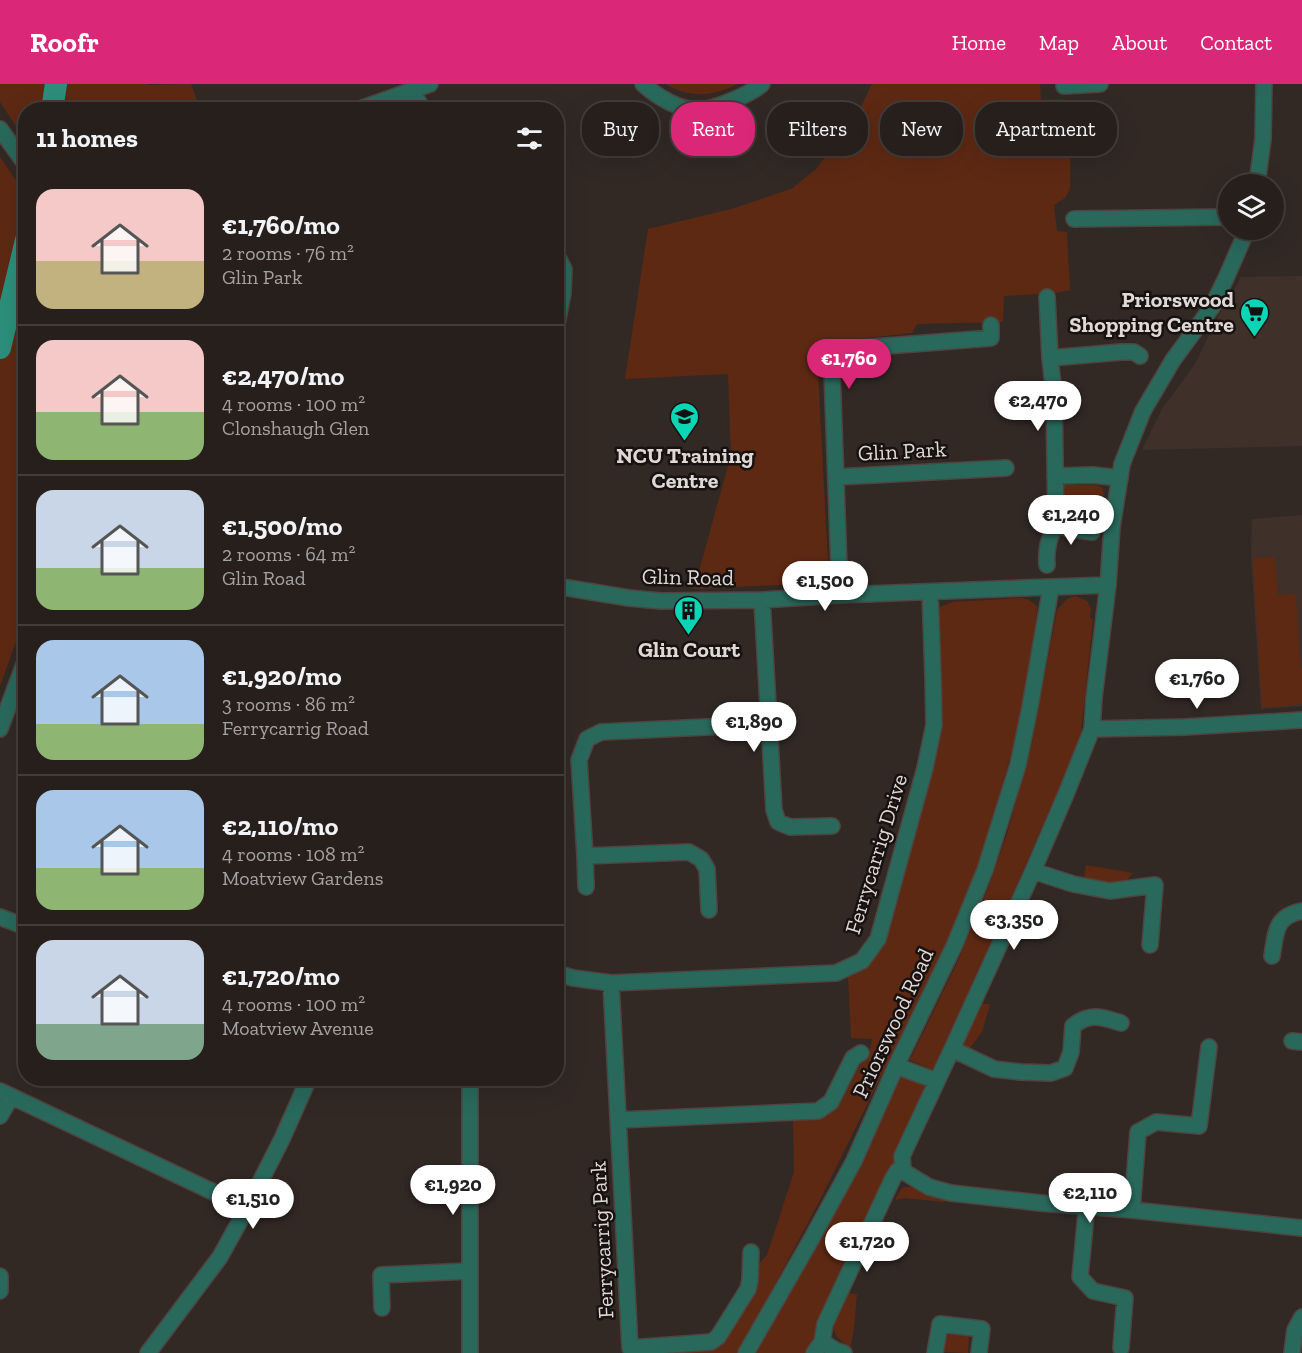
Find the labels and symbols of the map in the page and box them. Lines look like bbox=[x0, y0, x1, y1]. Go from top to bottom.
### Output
place label: Priorswood Shopping Centre bbox=[1069, 286, 1234, 338]
supermarket icon: Priorswood Shopping Centre bbox=[1239, 296, 1271, 338]
pin: €1,760 bbox=[800, 339, 898, 390]
pin: €2,470 bbox=[989, 381, 1087, 432]
school or university icon: NCU Training Centre bbox=[669, 400, 701, 442]
street label: Glin Park bbox=[857, 435, 947, 467]
place label: NCU Training Centre bbox=[616, 442, 754, 494]
pin: €1,240 bbox=[1022, 495, 1120, 546]
pin: €1,500 bbox=[776, 561, 874, 612]
street label: Glin Road bbox=[642, 563, 734, 591]
building icon: Glin Court bbox=[673, 594, 705, 636]
place label: Glin Court bbox=[638, 636, 740, 663]
pin: €1,760 bbox=[1148, 659, 1246, 710]
pin: €1,890 bbox=[705, 702, 803, 753]
street label: Ferrycarrig Drive bbox=[839, 771, 913, 937]
pin: €3,350 bbox=[965, 900, 1063, 951]
street label: Priorswood Road bbox=[847, 944, 939, 1102]
street label: Ferrycarrig Park bbox=[584, 1160, 620, 1319]
pin: €1,920 bbox=[404, 1165, 502, 1216]
pin: €2,110 bbox=[1041, 1173, 1139, 1224]
pin: €1,510 bbox=[204, 1179, 302, 1230]
pin: €1,720 bbox=[818, 1222, 916, 1273]

